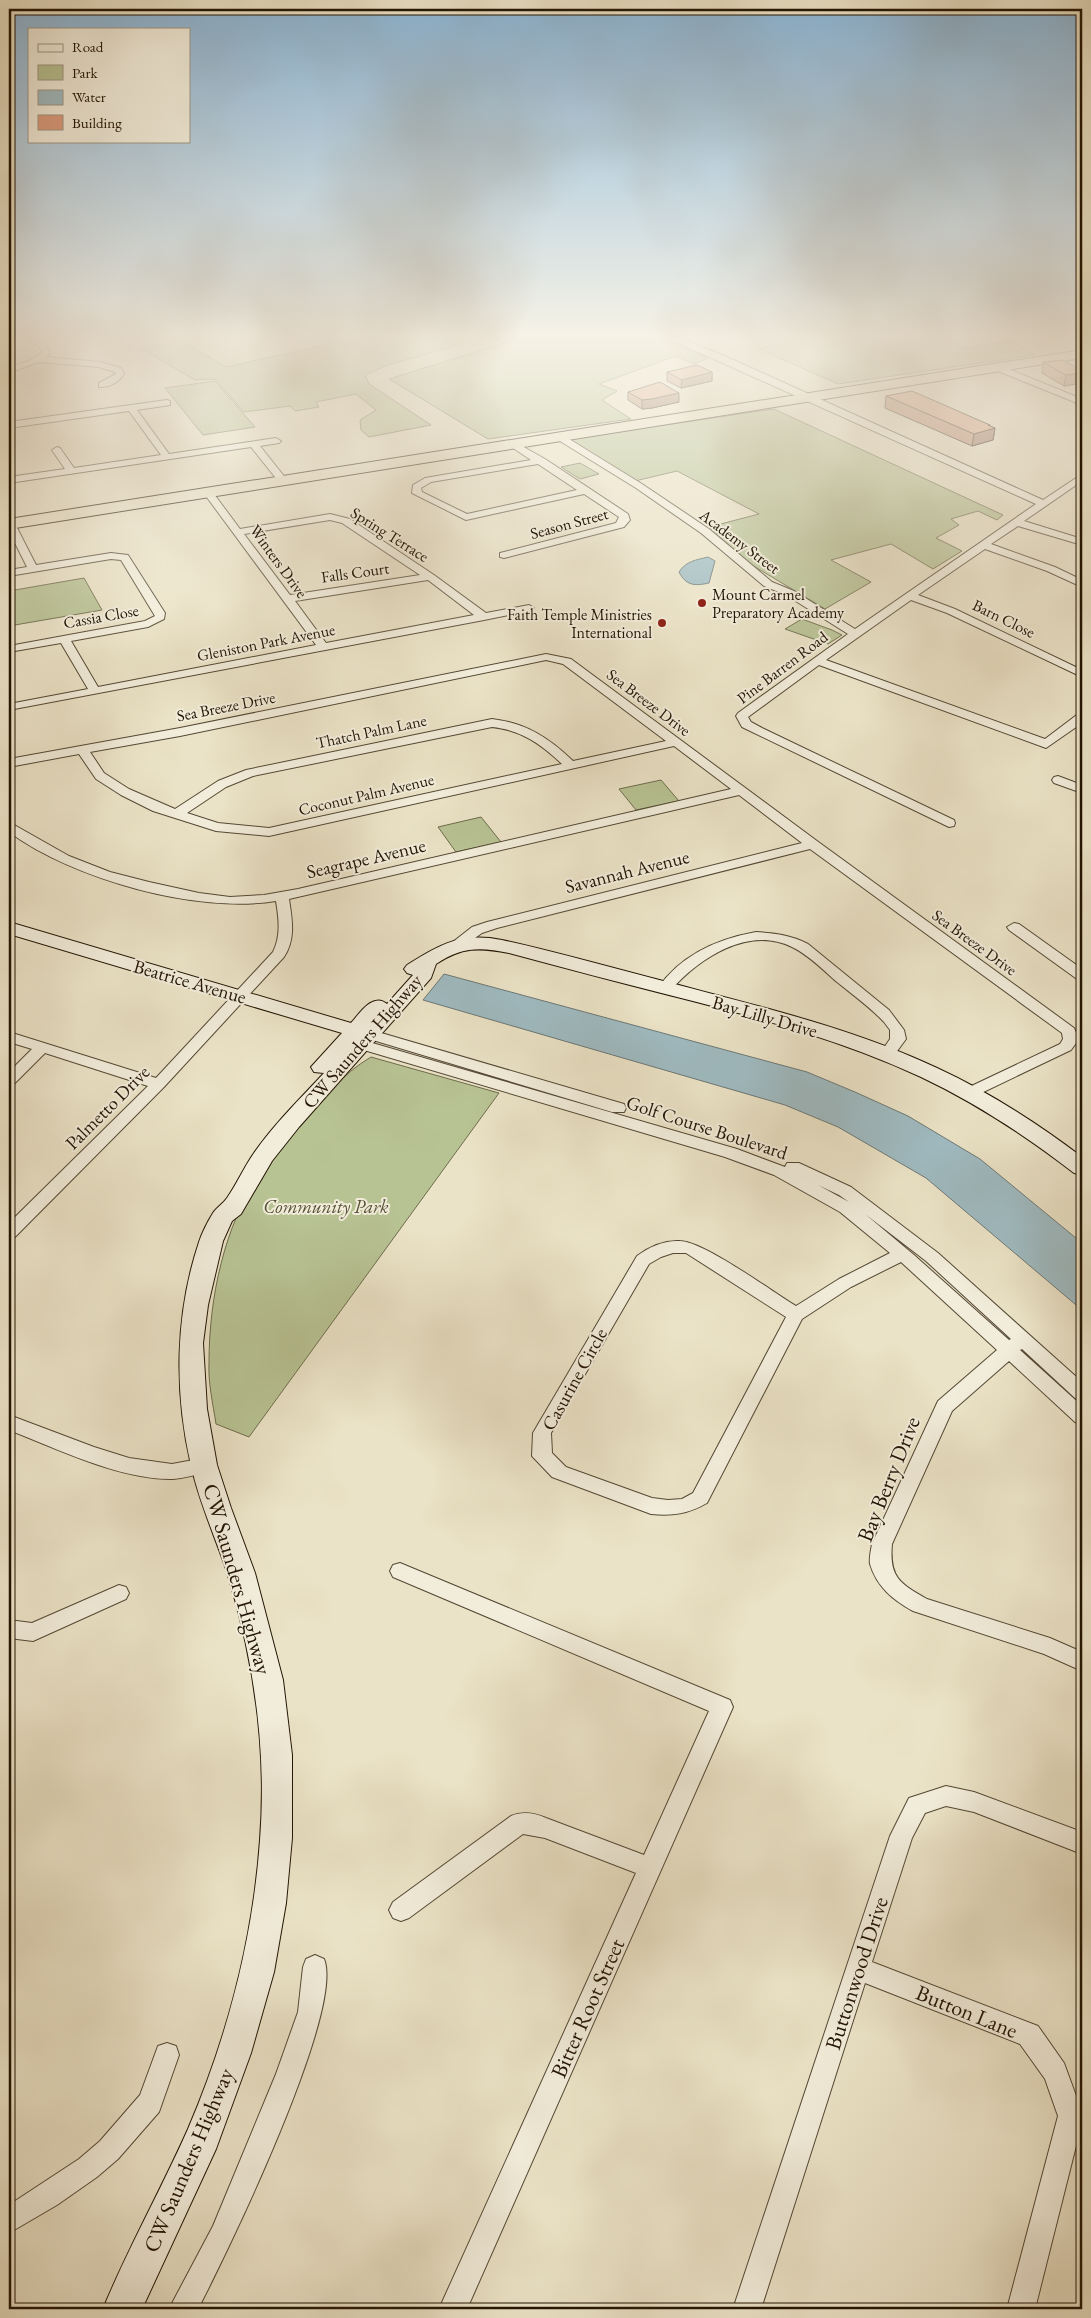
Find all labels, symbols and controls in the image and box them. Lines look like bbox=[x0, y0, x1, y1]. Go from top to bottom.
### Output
legend bbox=[28, 28, 190, 142]
text: Road bbox=[72, 37, 104, 56]
text: Park bbox=[72, 63, 99, 82]
text: Water bbox=[72, 87, 106, 106]
text: Building bbox=[72, 113, 122, 132]
street label: Spring Terrace bbox=[347, 502, 433, 567]
street label: Season Street bbox=[528, 503, 610, 544]
street label: Academy Street bbox=[695, 504, 784, 578]
street label: Winters Drive bbox=[245, 520, 312, 602]
street label: Falls Court bbox=[320, 557, 390, 588]
place label: Mount Carmel Preparatory Academy bbox=[712, 584, 845, 623]
street label: Barn Close bbox=[969, 594, 1039, 643]
marker: Mount Carmel Preparatory Academy bbox=[696, 597, 708, 609]
street label: Cassia Close bbox=[62, 600, 140, 633]
place label: Faith Temple Ministries International bbox=[507, 604, 652, 643]
marker: Faith Temple Ministries International bbox=[656, 617, 668, 629]
street label: Gleniston Park Avenue bbox=[195, 619, 337, 666]
street label: Pine Barren Road bbox=[733, 626, 833, 708]
street label: Sea Breeze Drive bbox=[602, 664, 695, 741]
street label: Sea Breeze Drive bbox=[175, 687, 277, 726]
street label: Thatch Palm Lane bbox=[314, 710, 428, 753]
street label: Coconut Palm Avenue bbox=[296, 769, 436, 820]
street label: Seagrape Avenue bbox=[304, 833, 428, 884]
street label: Savannah Avenue bbox=[562, 844, 692, 899]
street label: Sea Breeze Drive bbox=[928, 905, 1021, 980]
street label: Beatrice Avenue bbox=[131, 953, 249, 1010]
street label: CW Saunders Highway bbox=[297, 968, 428, 1114]
street label: Bay Lilly Drive bbox=[709, 990, 820, 1043]
street label: Palmetto Drive bbox=[60, 1060, 155, 1155]
street label: Golf Course Boulevard bbox=[623, 1090, 791, 1165]
park label: Community Park bbox=[263, 1194, 389, 1219]
street label: Casurine Circle bbox=[536, 1323, 613, 1435]
street label: Bay Berry Drive bbox=[850, 1412, 927, 1546]
street label: CW Saunders Highway bbox=[196, 1480, 279, 1678]
street label: Buttonwood Drive bbox=[818, 1893, 895, 2053]
street label: Bitter Root Street bbox=[544, 1934, 631, 2082]
street label: Button Lane bbox=[912, 1978, 1022, 2045]
street label: CW Saunders Highway bbox=[137, 2063, 241, 2257]

